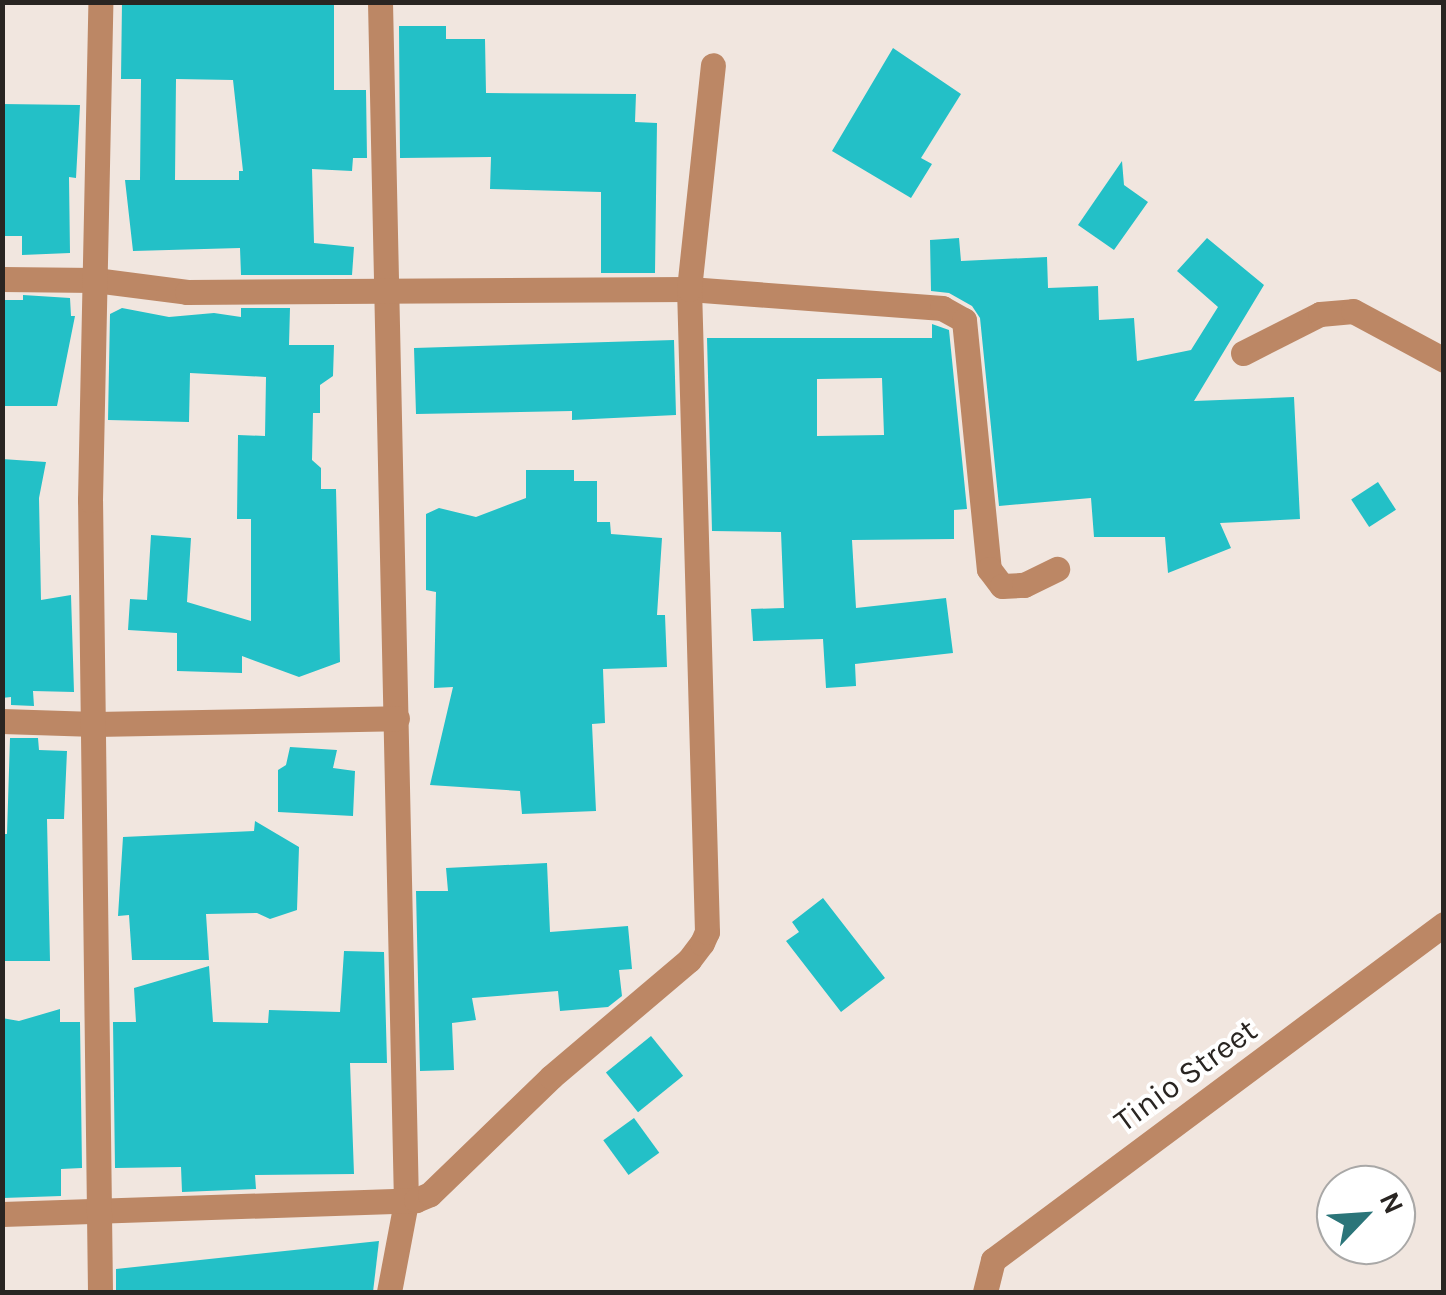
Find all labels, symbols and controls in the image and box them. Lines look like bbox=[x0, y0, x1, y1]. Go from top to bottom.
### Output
street label: Tinio Street bbox=[1107, 1011, 1265, 1141]
north arrow bbox=[1316, 1165, 1416, 1265]
text: N bbox=[1373, 1187, 1411, 1219]

